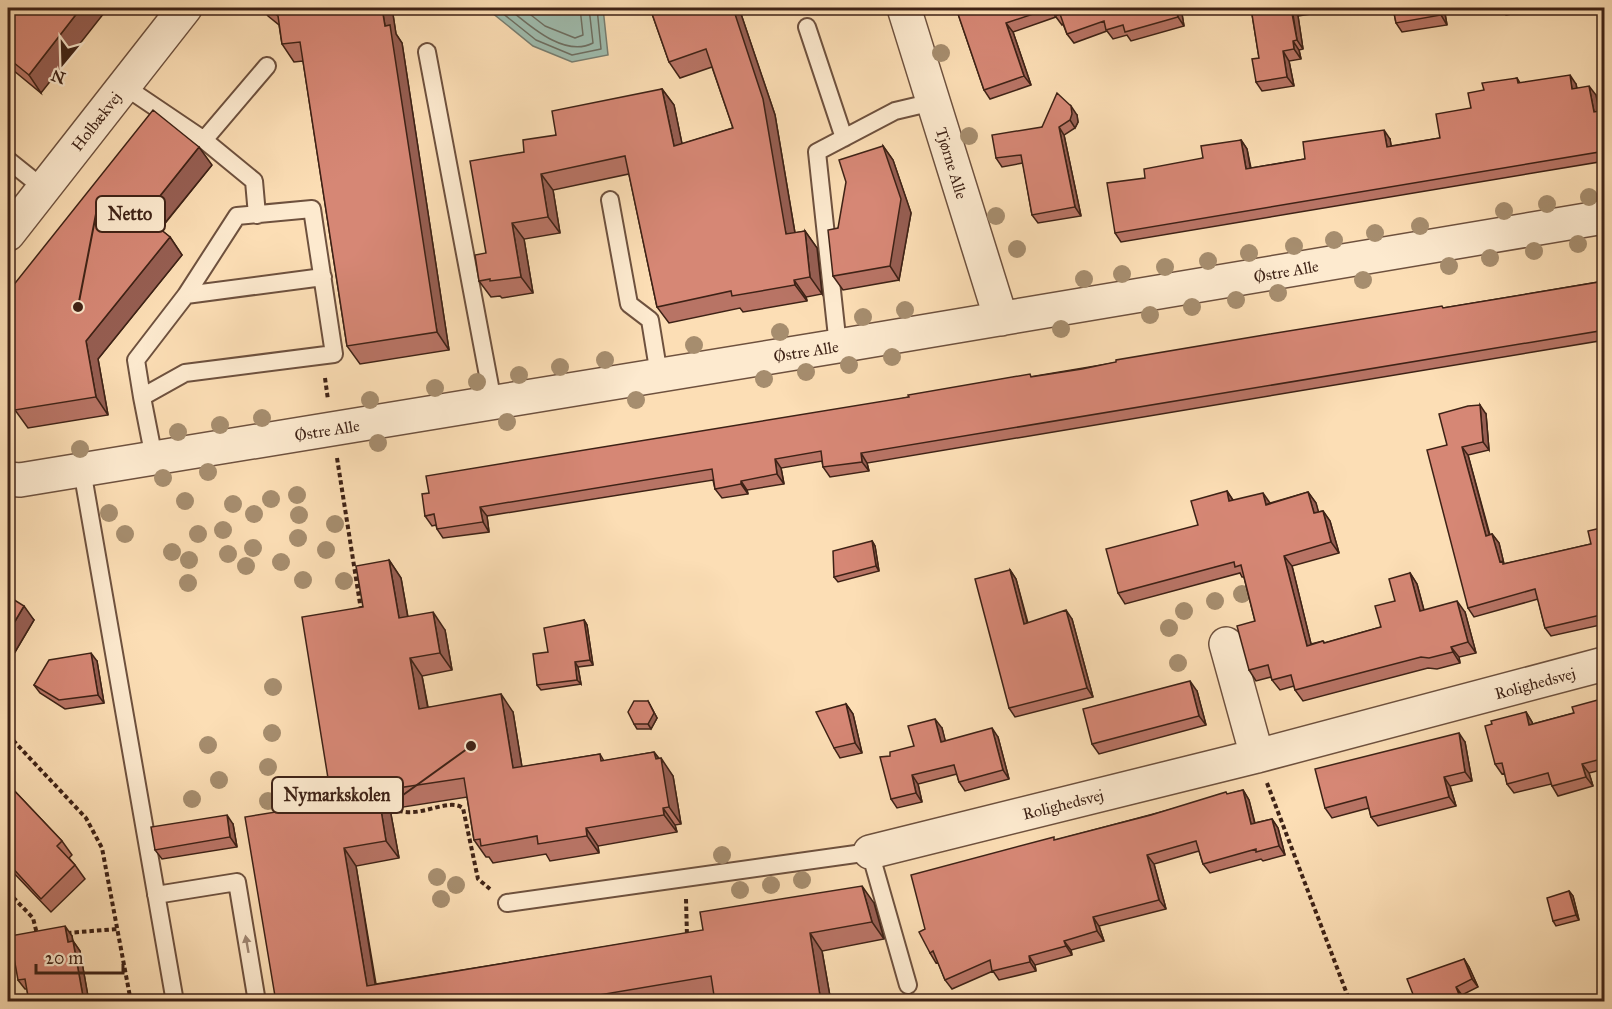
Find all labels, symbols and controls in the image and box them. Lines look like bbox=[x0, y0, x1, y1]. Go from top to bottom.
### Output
north arrow bbox=[33, 33, 93, 93]
text: N bbox=[48, 65, 68, 88]
street label: Holbækvej bbox=[67, 88, 125, 155]
street label: Tjørne Alle bbox=[932, 125, 971, 202]
callout: Netto bbox=[96, 196, 165, 232]
text: Netto bbox=[108, 203, 152, 225]
street label: Østre Alle bbox=[1252, 256, 1320, 287]
street label: Østre Alle bbox=[772, 337, 840, 366]
street label: Østre Alle bbox=[293, 416, 361, 445]
street label: Rolighedsvej bbox=[1493, 664, 1578, 704]
callout: Nymarkskolen bbox=[272, 777, 403, 813]
text: Nymarkskolen bbox=[284, 784, 391, 807]
street label: Rolighedsvej bbox=[1021, 785, 1106, 825]
one-way arrow bbox=[242, 934, 251, 953]
scale bar bbox=[36, 937, 123, 975]
text: 20 m bbox=[45, 947, 83, 969]

